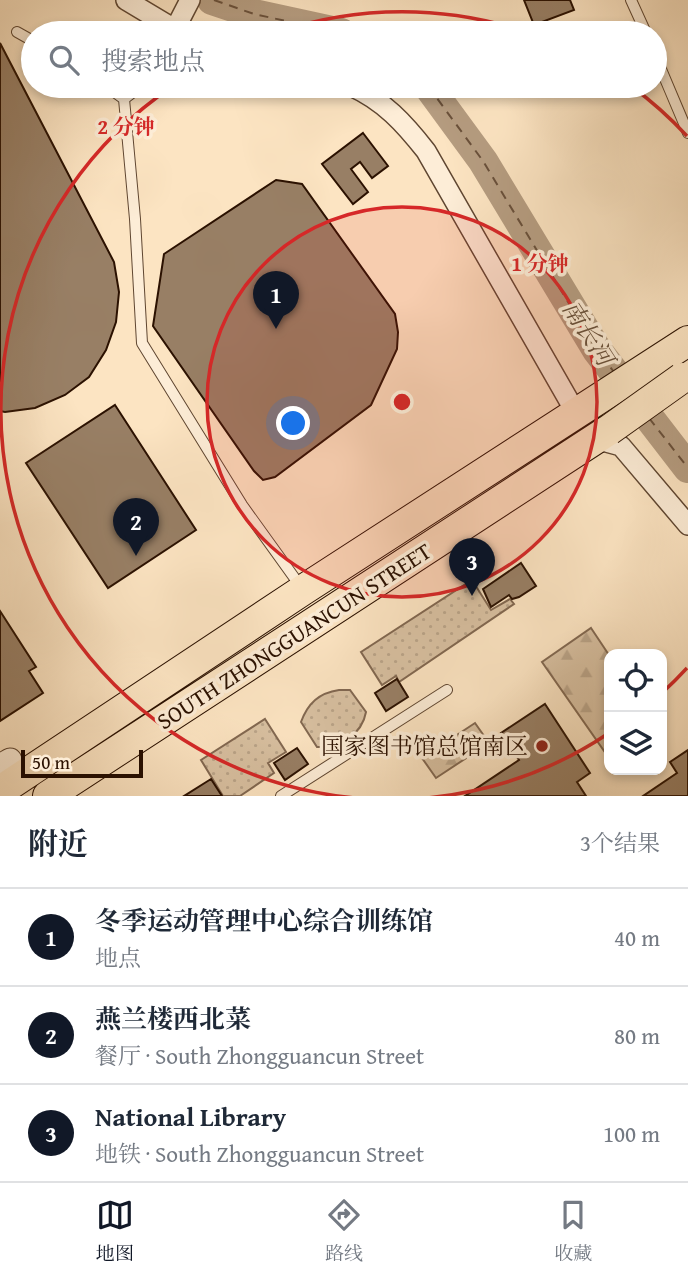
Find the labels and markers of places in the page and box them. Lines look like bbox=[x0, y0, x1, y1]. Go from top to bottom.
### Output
pin: 1 bbox=[253, 271, 299, 329]
centre of rings bbox=[390, 390, 414, 414]
pin: 2 bbox=[113, 498, 159, 556]
pin: 3 bbox=[449, 538, 495, 596]
place label: 国家图书馆总馆南区 bbox=[321, 729, 528, 762]
marker: 国家图书馆总馆南区 bbox=[534, 738, 550, 754]

